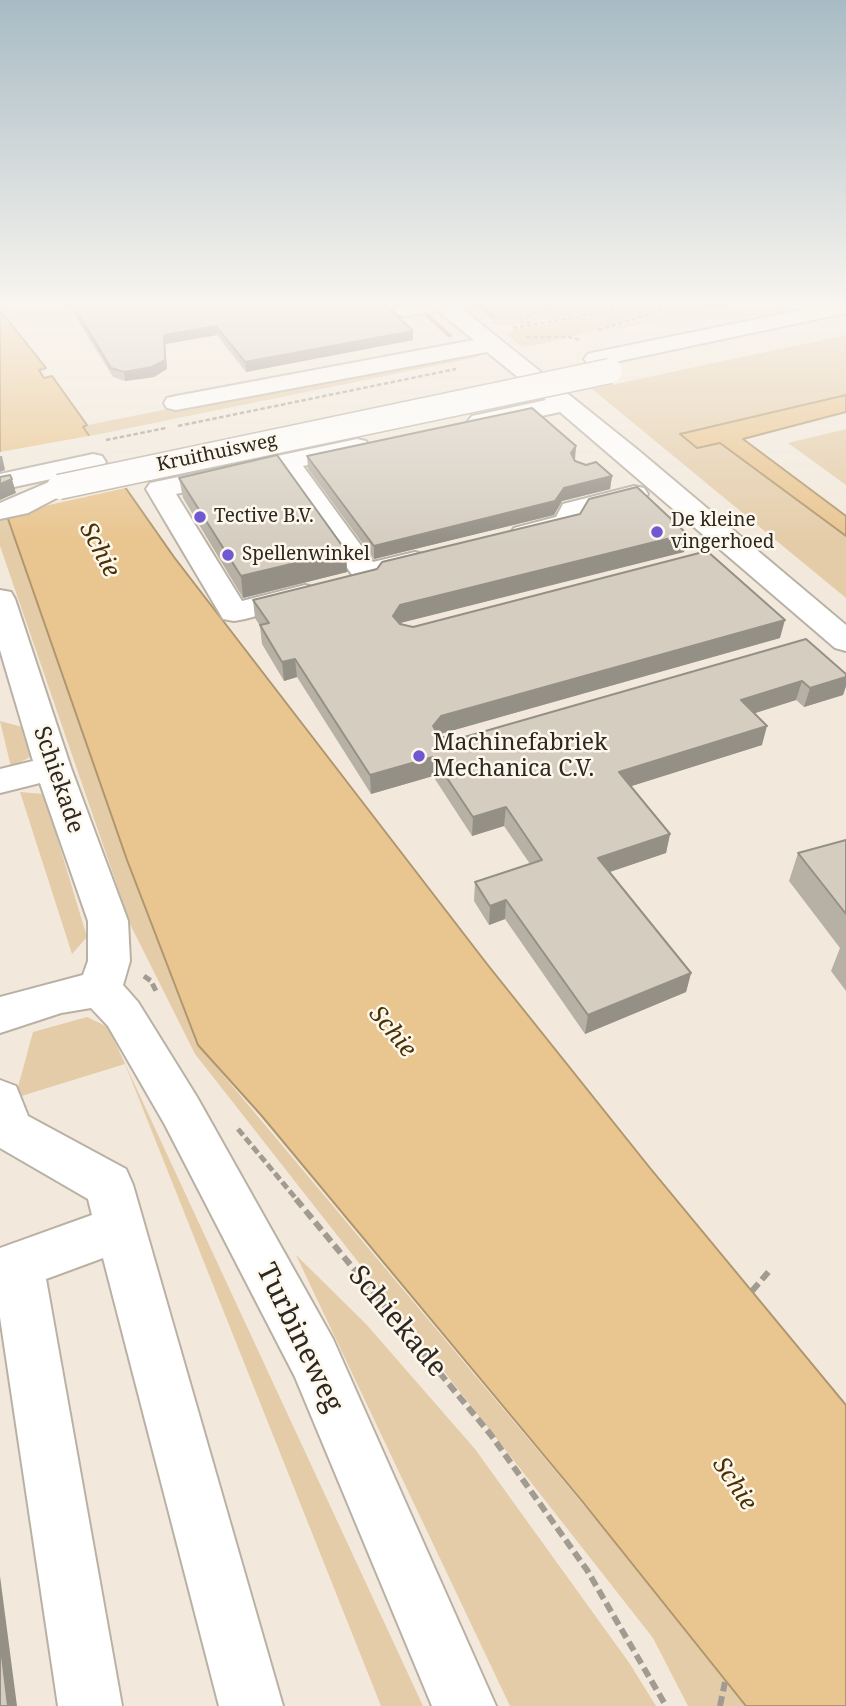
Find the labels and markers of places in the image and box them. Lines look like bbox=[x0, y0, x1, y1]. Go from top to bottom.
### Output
place label: Tective B.V. bbox=[214, 506, 314, 528]
marker: Tective B.V. bbox=[192, 509, 208, 525]
place label: De kleine vingerhoed bbox=[671, 510, 775, 554]
marker: De kleine vingerhoed bbox=[649, 524, 665, 540]
place label: Spellenwinkel bbox=[242, 544, 370, 566]
marker: Spellenwinkel bbox=[220, 547, 236, 563]
place label: Machinefabriek Mechanica C.V. bbox=[433, 729, 607, 783]
marker: Machinefabriek Mechanica C.V. bbox=[411, 748, 427, 764]

